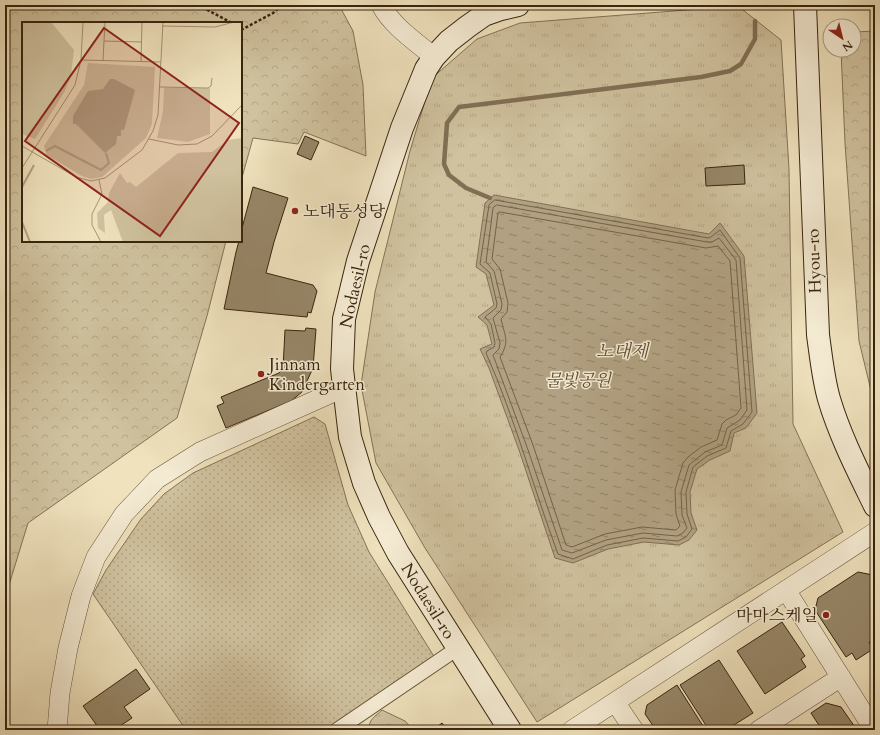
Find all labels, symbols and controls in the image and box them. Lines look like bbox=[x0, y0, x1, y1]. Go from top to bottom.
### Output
north arrow bbox=[822, 18, 862, 58]
inset map bbox=[22, 22, 242, 242]
text: N bbox=[839, 37, 856, 55]
place label: 노대동성당 bbox=[303, 200, 386, 223]
marker: 노대동성당 bbox=[290, 206, 300, 216]
street label: Hyou-ro bbox=[801, 228, 827, 294]
street label: Nodaesil-ro bbox=[334, 242, 376, 330]
water label: 노대제 bbox=[596, 339, 651, 364]
place label: Jinnam Kindergarten bbox=[266, 353, 365, 396]
marker: Jinnam Kindergarten bbox=[256, 369, 266, 379]
park label: 물빛공원 bbox=[545, 369, 612, 392]
street label: Nodaesil-ro bbox=[396, 559, 460, 643]
place label: 마마스케일 bbox=[736, 604, 818, 627]
marker: 마마스케일 bbox=[821, 610, 831, 620]

